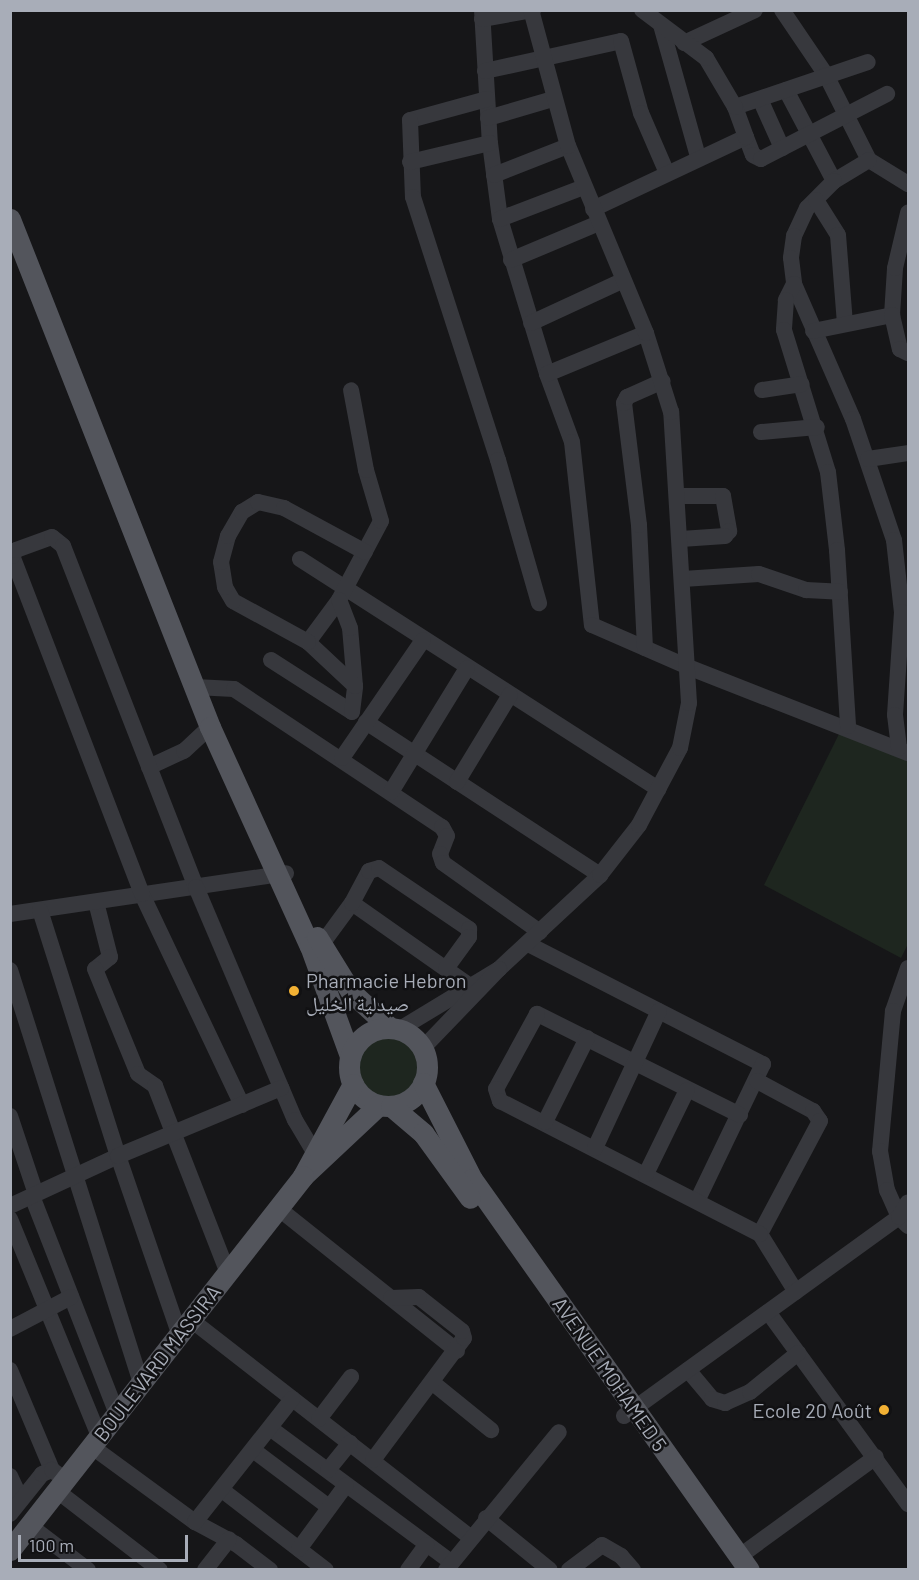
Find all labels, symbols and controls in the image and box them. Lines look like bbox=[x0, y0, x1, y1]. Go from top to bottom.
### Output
place label: Pharmacie Hebron صيدلية الخليل bbox=[306, 968, 467, 1015]
marker: Pharmacie Hebron صيدلية الخليل bbox=[287, 984, 301, 998]
street label: BOULEVARD MASSIRA bbox=[89, 1280, 225, 1446]
street label: AVENUE MOHAMED 5 bbox=[548, 1292, 672, 1456]
place label: Ecole 20 Août bbox=[753, 1398, 872, 1422]
marker: Ecole 20 Août bbox=[877, 1403, 891, 1417]
scale bar bbox=[21, 1523, 190, 1561]
text: 100 m bbox=[29, 1534, 74, 1556]

